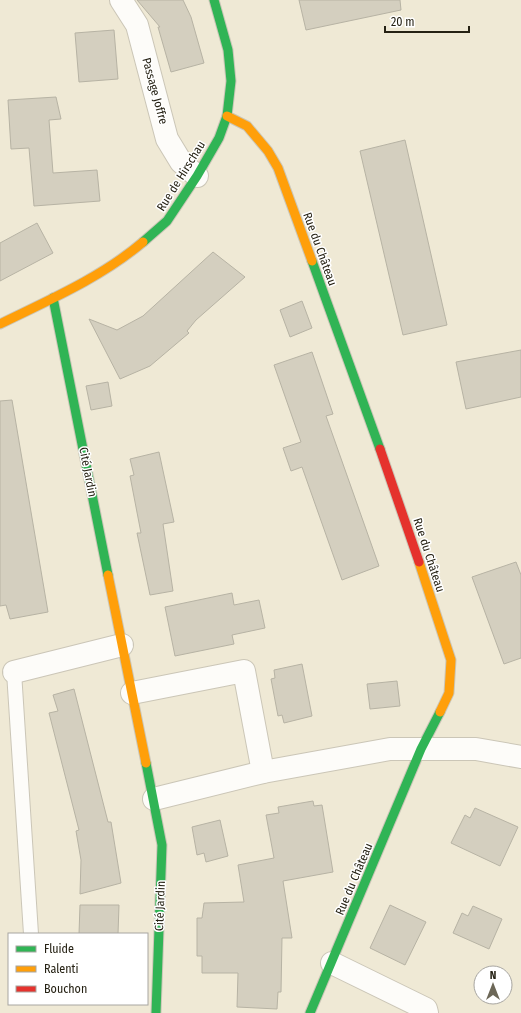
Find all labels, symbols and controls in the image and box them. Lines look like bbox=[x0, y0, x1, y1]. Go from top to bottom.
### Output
scale bar bbox=[385, 8, 469, 34]
text: 20 m bbox=[391, 15, 415, 29]
street label: Passage Joffre bbox=[139, 56, 171, 126]
street label: Rue de Hirschau bbox=[154, 138, 208, 214]
street label: Rue du Château bbox=[300, 210, 340, 288]
street label: Cité Jardin bbox=[76, 446, 100, 498]
street label: Rue du Château bbox=[410, 516, 448, 594]
street label: Rue du Château bbox=[333, 841, 375, 917]
street label: Cité Jardin bbox=[152, 881, 168, 931]
legend bbox=[8, 933, 148, 1005]
text: Fluide bbox=[44, 942, 74, 956]
text: Ralenti bbox=[44, 962, 79, 976]
north arrow bbox=[473, 965, 513, 1005]
text: N bbox=[490, 969, 496, 982]
text: Bouchon bbox=[44, 982, 87, 996]

